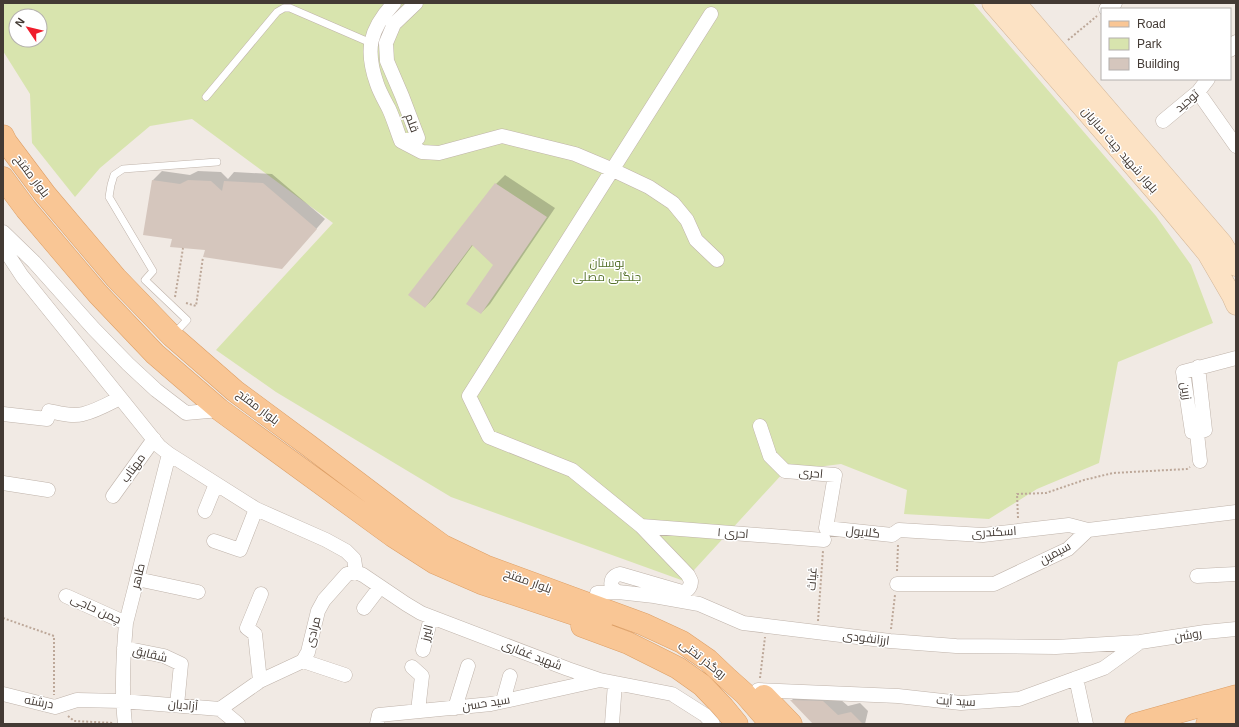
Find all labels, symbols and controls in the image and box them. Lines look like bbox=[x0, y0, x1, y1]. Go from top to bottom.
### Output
north arrow bbox=[8, 8, 48, 48]
legend bbox=[1101, 8, 1231, 80]
text: N bbox=[13, 16, 27, 29]
text: Road bbox=[1137, 17, 1166, 31]
text: Park bbox=[1137, 37, 1163, 51]
text: Building bbox=[1137, 57, 1180, 71]
street label: توحید bbox=[1172, 86, 1202, 115]
street label: بلوار شهید چیت سازیان bbox=[1077, 104, 1161, 197]
street label: قلم bbox=[401, 112, 422, 135]
street label: بلوار مفتح bbox=[11, 152, 53, 201]
park label: بوستان جنگلی مصلی bbox=[573, 256, 641, 284]
street label: زرین bbox=[1178, 381, 1194, 401]
street label: بلوار مفتح bbox=[233, 386, 282, 428]
street label: مهتاب bbox=[118, 451, 148, 485]
street label: احری bbox=[798, 465, 824, 481]
street label: گلایول bbox=[845, 523, 881, 541]
street label: اسکندری bbox=[971, 524, 1017, 540]
street label: احری ۱ bbox=[717, 525, 749, 541]
street label: سیمین bbox=[1037, 539, 1073, 567]
street label: طاهر bbox=[128, 562, 148, 591]
street label: بلوار مفتح bbox=[502, 566, 554, 597]
street label: غیاث bbox=[804, 567, 820, 591]
street label: چمن حاجی bbox=[68, 591, 123, 629]
street label: مرادی bbox=[302, 615, 324, 649]
street label: البرز bbox=[418, 623, 436, 644]
street label: روشن bbox=[1173, 626, 1203, 644]
street label: ارزانفودی bbox=[842, 628, 890, 648]
street label: روگذر تختی bbox=[677, 636, 729, 682]
street label: شهید غفاری bbox=[500, 637, 564, 673]
street label: شقایق bbox=[131, 643, 169, 665]
street label: درشته bbox=[23, 692, 55, 712]
street label: سید حسن bbox=[461, 692, 511, 714]
street label: سید آیت bbox=[936, 693, 976, 709]
street label: آزادیان bbox=[167, 697, 199, 713]

